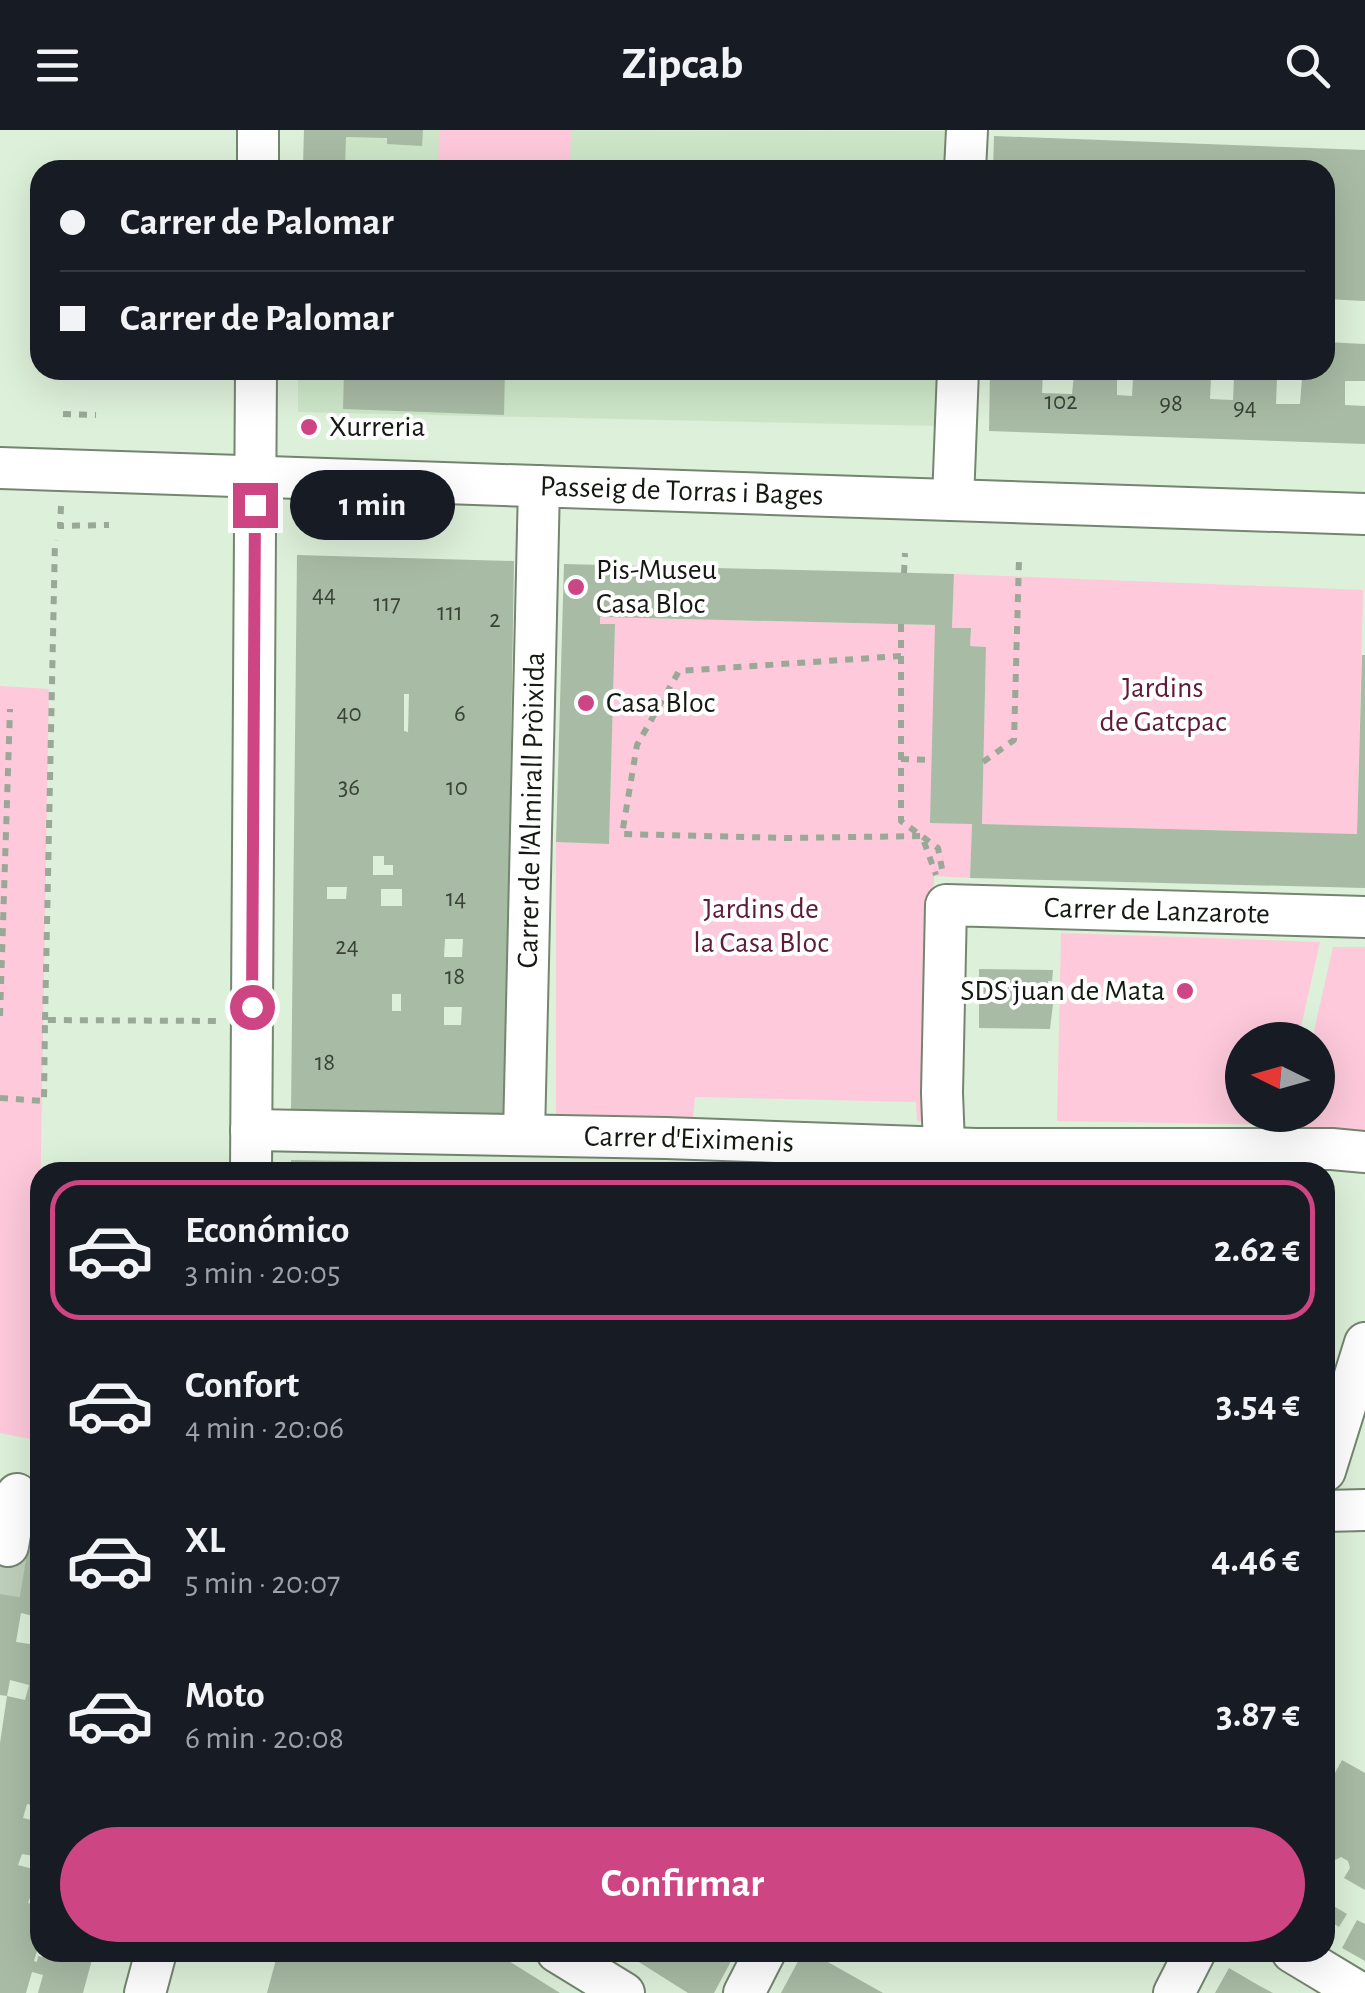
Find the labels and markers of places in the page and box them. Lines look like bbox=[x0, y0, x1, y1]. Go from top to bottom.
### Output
place label: Xurreria bbox=[329, 412, 425, 442]
marker: Xurreria bbox=[298, 416, 320, 438]
place label: Pis-Museu Casa Bloc bbox=[596, 555, 717, 619]
marker: Pis-Museu Casa Bloc bbox=[565, 576, 587, 598]
place label: Casa Bloc bbox=[606, 688, 716, 718]
marker: Casa Bloc bbox=[575, 692, 597, 714]
place label: SDS juan de Mata bbox=[960, 976, 1165, 1006]
marker: SDS juan de Mata bbox=[1174, 980, 1196, 1002]

